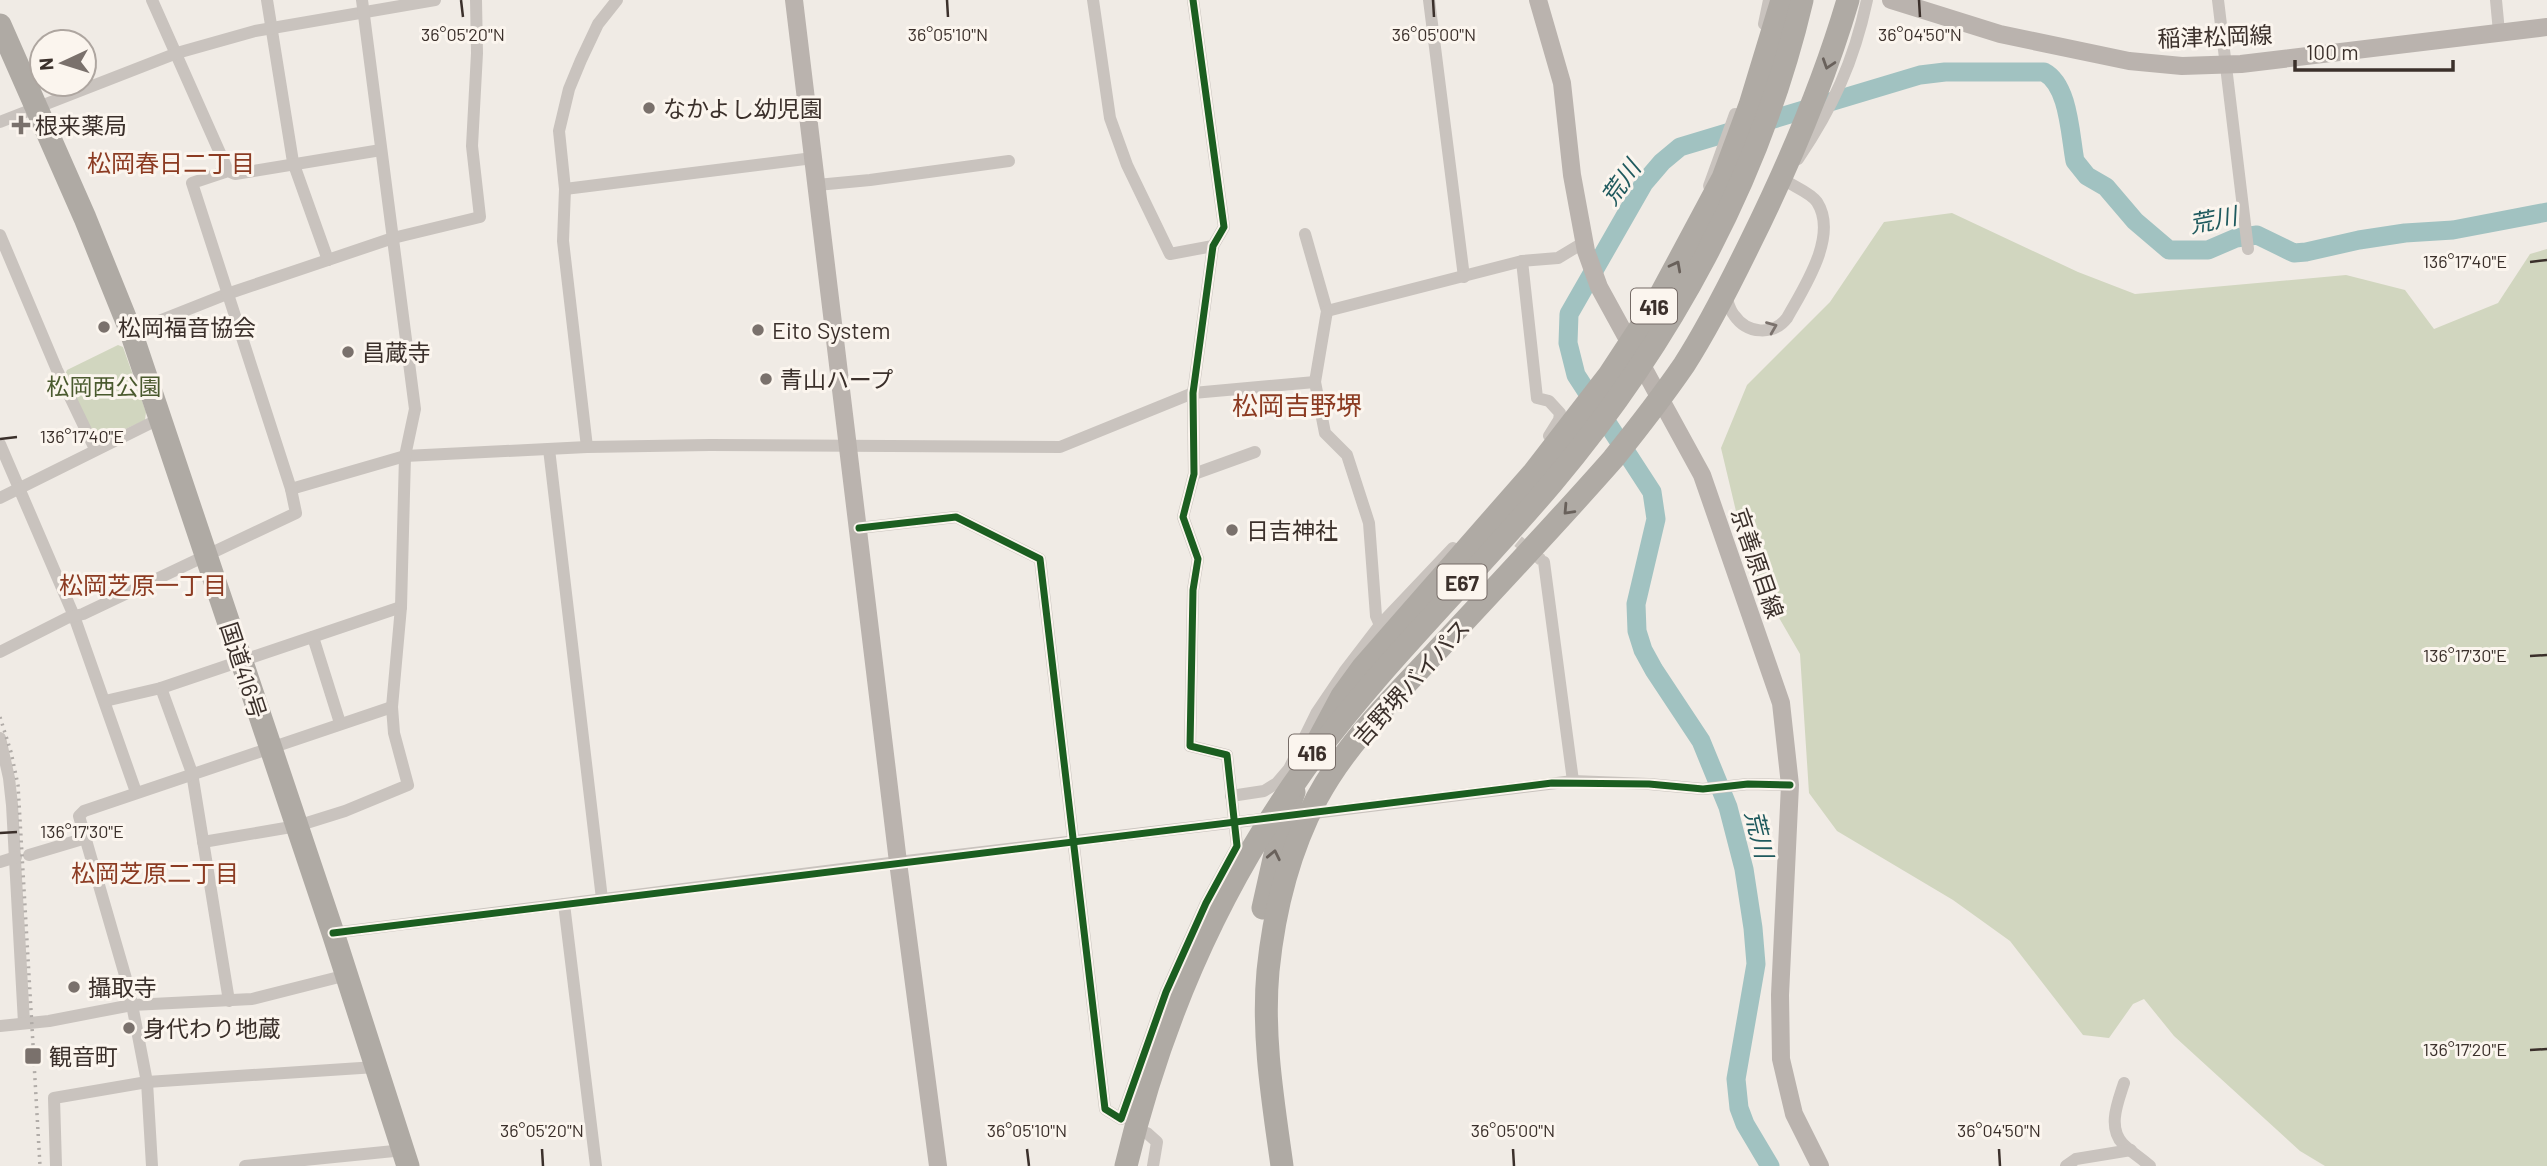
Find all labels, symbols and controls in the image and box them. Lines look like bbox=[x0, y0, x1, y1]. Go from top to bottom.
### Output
street label: 稲津松岡線 bbox=[2157, 20, 2273, 52]
text: 36°05'20"N bbox=[421, 23, 505, 45]
text: 36°05'10"N bbox=[908, 23, 988, 45]
text: 36°05'00"N bbox=[1392, 23, 1476, 45]
text: 36°04'50"N bbox=[1878, 23, 1962, 45]
north arrow bbox=[28, 28, 98, 98]
scale bar bbox=[2295, 28, 2452, 72]
text: 100 m bbox=[2306, 39, 2359, 64]
text: N bbox=[34, 57, 57, 71]
one-way arrow bbox=[1822, 58, 1836, 70]
place label: なかよし幼児園 bbox=[663, 94, 823, 122]
marker: なかよし幼児園 bbox=[641, 100, 657, 116]
place label: 根来薬局 bbox=[35, 111, 127, 139]
marker: 根来薬局 bbox=[13, 117, 29, 133]
district label: 松岡春日二丁目 bbox=[87, 148, 255, 177]
water label: 荒川 bbox=[1594, 152, 1647, 210]
water label: 荒川 bbox=[2187, 200, 2242, 238]
text: 136°17'40"E bbox=[2423, 250, 2507, 272]
one-way arrow bbox=[1668, 261, 1681, 274]
road number: 416 bbox=[1631, 288, 1677, 324]
place label: 松岡福音協会 bbox=[118, 313, 256, 341]
place label: Eito System bbox=[772, 316, 891, 344]
marker: 松岡福音協会 bbox=[96, 319, 112, 335]
one-way arrow bbox=[1765, 321, 1777, 335]
marker: Eito System bbox=[750, 322, 766, 338]
place label: 昌蔵寺 bbox=[362, 338, 431, 366]
marker: 昌蔵寺 bbox=[340, 344, 356, 360]
place label: 青山ハープ bbox=[780, 365, 894, 393]
marker: 青山ハープ bbox=[758, 371, 774, 387]
park label: 松岡西公園 bbox=[47, 372, 162, 400]
district label: 松岡吉野堺 bbox=[1232, 389, 1362, 420]
text: 136°17'40"E bbox=[40, 425, 124, 447]
one-way arrow bbox=[1564, 502, 1576, 515]
street label: 京善原目線 bbox=[1726, 504, 1790, 622]
place label: 日吉神社 bbox=[1246, 516, 1338, 544]
marker: 日吉神社 bbox=[1224, 522, 1240, 538]
road number: E67 bbox=[1438, 564, 1486, 600]
district label: 松岡芝原一丁目 bbox=[59, 570, 227, 599]
street label: 吉野堺バイパス bbox=[1347, 613, 1475, 751]
street label: 国道416号 bbox=[215, 618, 273, 722]
text: 136°17'30"E bbox=[2423, 644, 2507, 666]
road number: 416 bbox=[1289, 734, 1335, 770]
water label: 荒川 bbox=[1740, 807, 1781, 864]
text: 136°17'30"E bbox=[40, 820, 124, 842]
one-way arrow bbox=[1266, 849, 1280, 861]
district label: 松岡芝原二丁目 bbox=[71, 858, 239, 887]
place label: 攝取寺 bbox=[88, 973, 157, 1001]
marker: 攝取寺 bbox=[66, 979, 82, 995]
place label: 身代わり地蔵 bbox=[143, 1014, 281, 1042]
marker: 身代わり地蔵 bbox=[121, 1020, 137, 1036]
text: 136°17'20"E bbox=[2423, 1038, 2507, 1060]
place label: 観音町 bbox=[49, 1042, 118, 1070]
marker: 観音町 bbox=[23, 1046, 43, 1066]
text: 36°05'20"N bbox=[500, 1119, 584, 1141]
text: 36°05'10"N bbox=[987, 1119, 1067, 1141]
text: 36°05'00"N bbox=[1471, 1119, 1555, 1141]
text: 36°04'50"N bbox=[1957, 1119, 2041, 1141]

